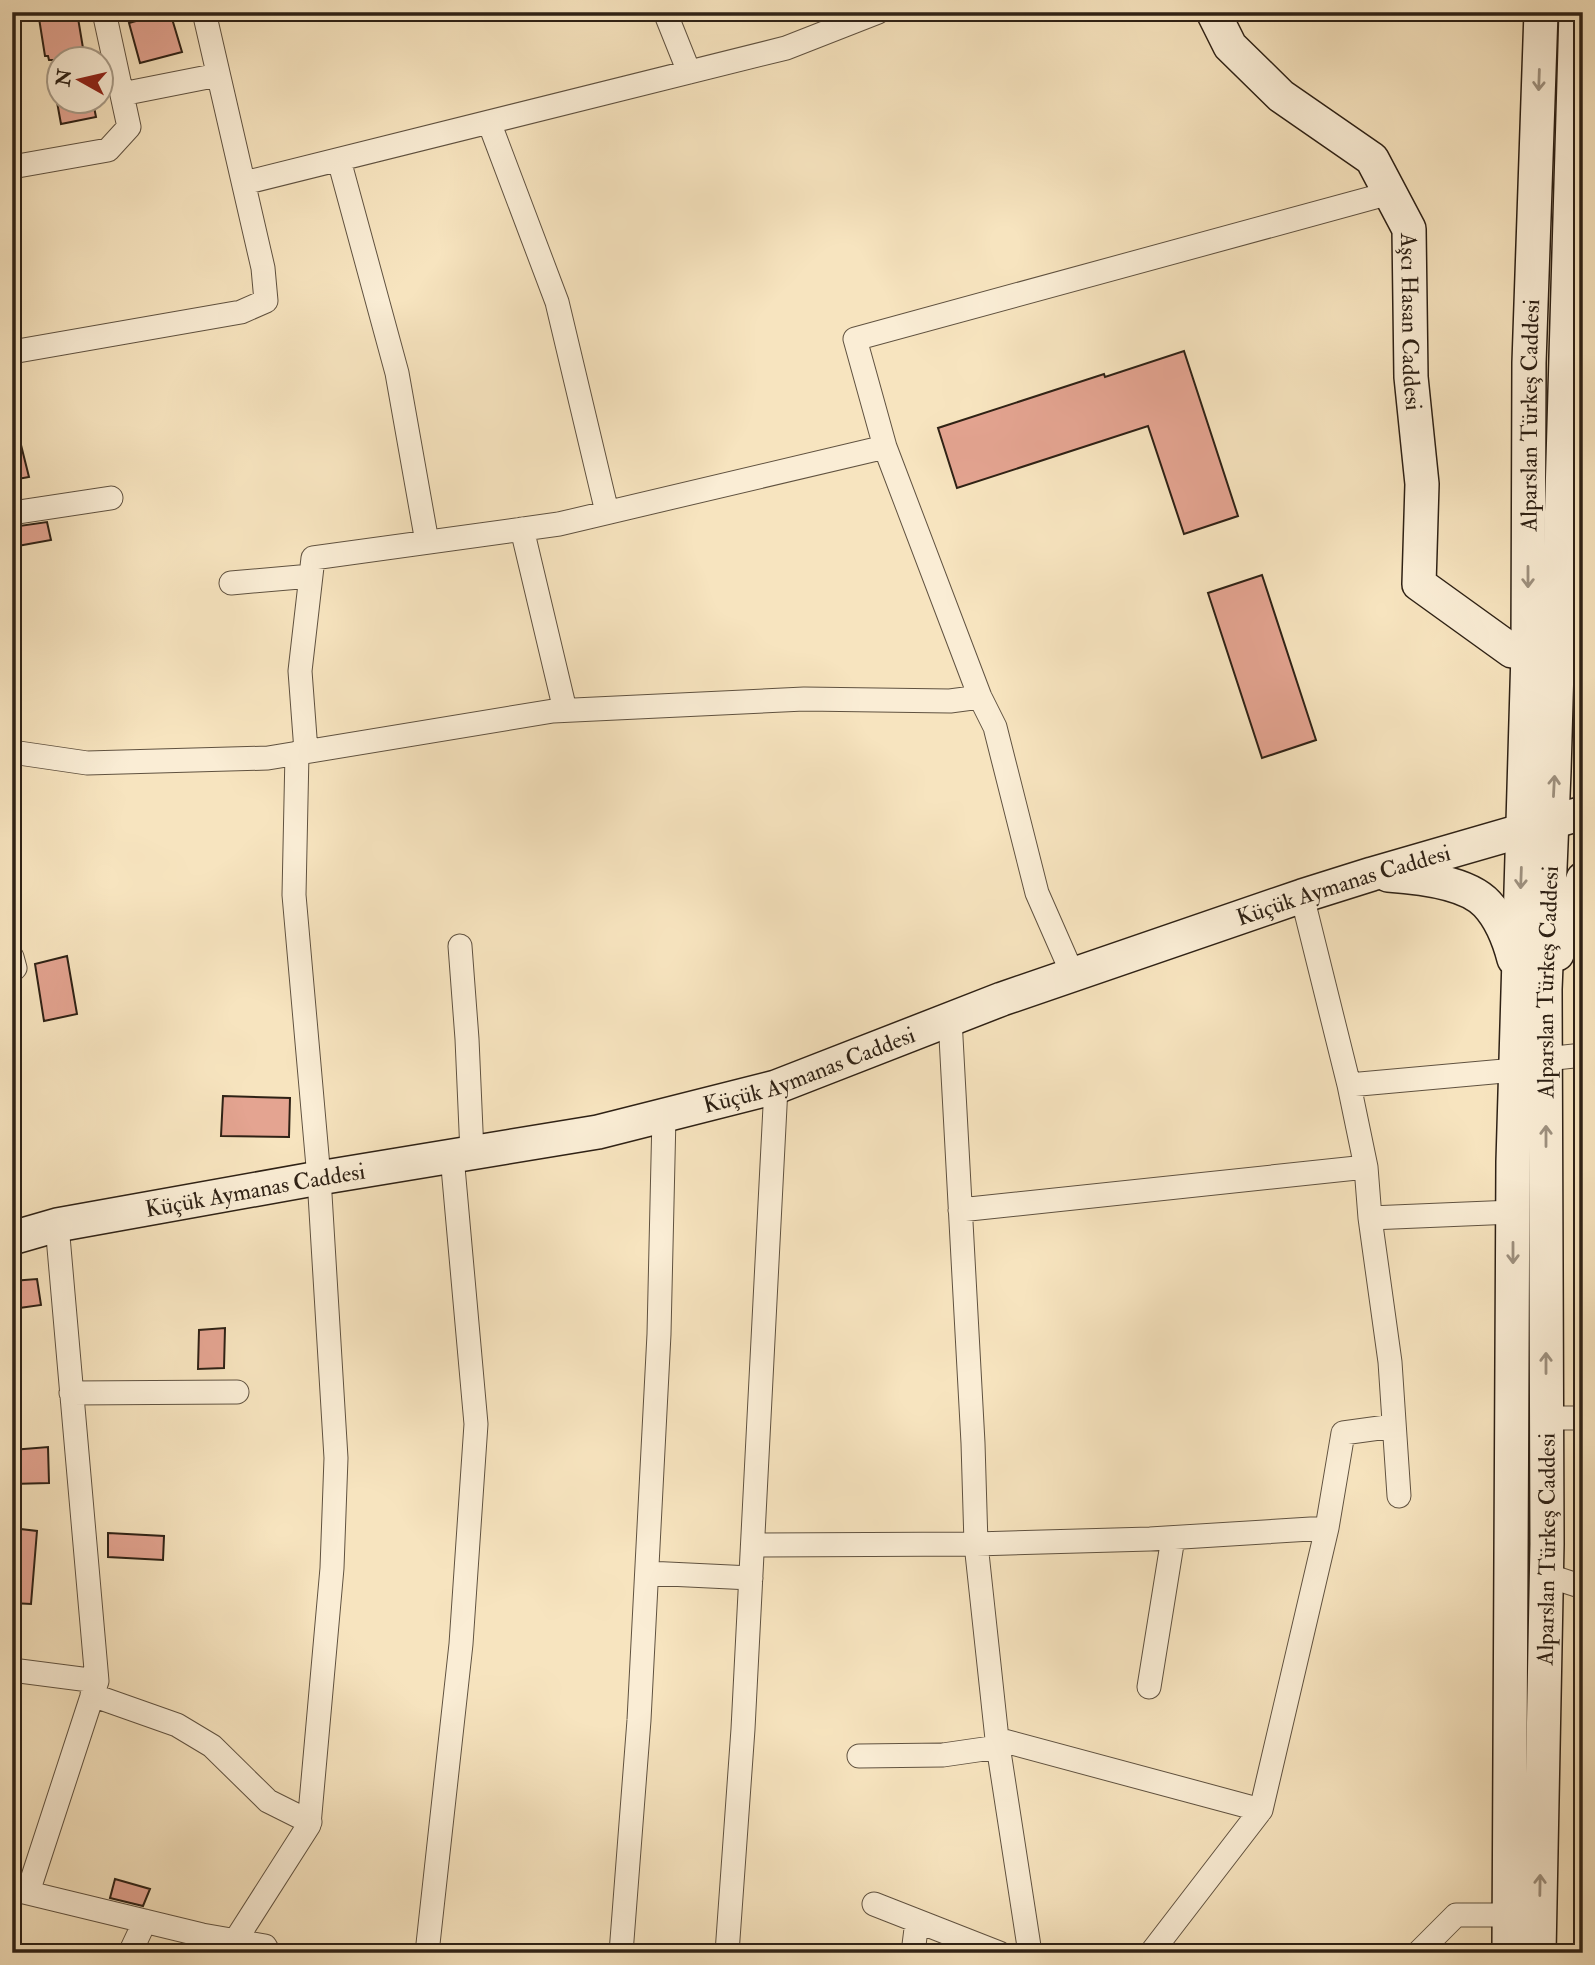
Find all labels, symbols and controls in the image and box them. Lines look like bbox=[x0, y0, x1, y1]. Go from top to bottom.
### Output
north arrow bbox=[46, 46, 116, 116]
text: N bbox=[51, 67, 77, 89]
one-way arrow bbox=[1532, 69, 1545, 92]
street label: Aşcı Hasan Caddesi bbox=[1395, 232, 1429, 412]
street label: Alparslan Türkeş Caddesi bbox=[1514, 298, 1546, 533]
one-way arrow bbox=[1521, 566, 1535, 589]
one-way arrow bbox=[1547, 775, 1560, 798]
street label: Küçük Aymanas Caddesi bbox=[1232, 838, 1454, 932]
street label: Alparslan Türkeş Caddesi bbox=[1530, 865, 1565, 1099]
one-way arrow bbox=[1515, 866, 1528, 889]
street label: Küçük Aymanas Caddesi bbox=[700, 1020, 919, 1119]
one-way arrow bbox=[1539, 1124, 1553, 1147]
street label: Küçük Aymanas Caddesi bbox=[143, 1156, 367, 1223]
one-way arrow bbox=[1506, 1241, 1519, 1264]
one-way arrow bbox=[1539, 1352, 1553, 1375]
street label: Alparslan Türkeş Caddesi bbox=[1530, 1433, 1562, 1667]
one-way arrow bbox=[1533, 1873, 1547, 1896]

